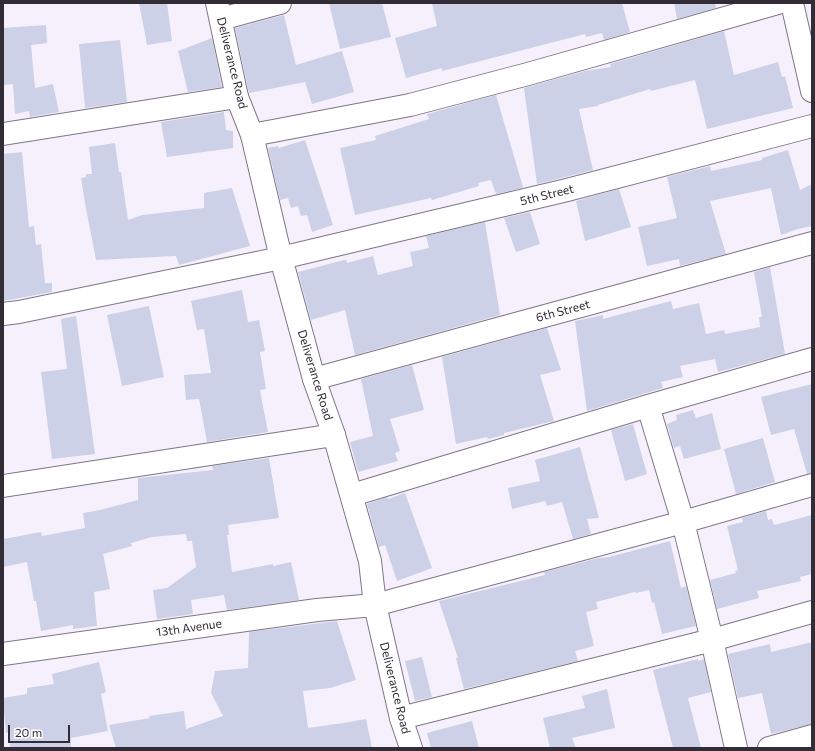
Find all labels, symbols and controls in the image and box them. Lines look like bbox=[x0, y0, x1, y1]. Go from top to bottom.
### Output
street label: Deliverance Road bbox=[214, 16, 250, 110]
street label: 5th Street bbox=[519, 181, 575, 209]
street label: 6th Street bbox=[534, 297, 592, 325]
street label: Deliverance Road bbox=[294, 328, 336, 422]
street label: 13th Avenue bbox=[155, 616, 223, 640]
street label: Deliverance Road bbox=[377, 641, 413, 735]
scale bar bbox=[10, 717, 72, 743]
text: 20 m bbox=[15, 725, 42, 739]

